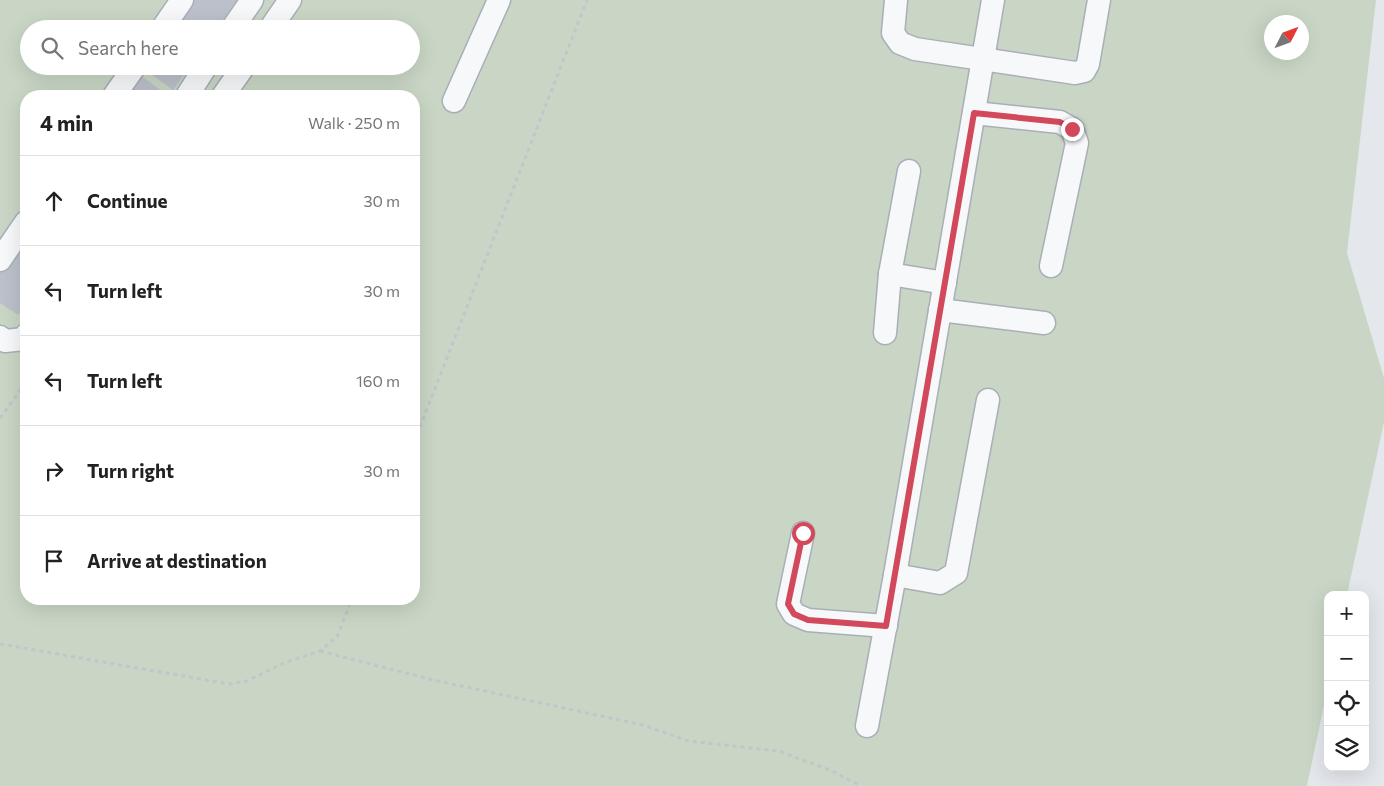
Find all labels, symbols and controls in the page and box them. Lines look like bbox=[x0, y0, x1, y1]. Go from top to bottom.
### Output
north arrow bbox=[1264, 15, 1309, 60]
search box bbox=[20, 20, 420, 75]
icon: search bbox=[38, 34, 66, 62]
text: Search here bbox=[78, 36, 178, 59]
text: 4 min bbox=[40, 110, 93, 135]
text: Walk · 250 m bbox=[308, 113, 400, 132]
route end bbox=[1061, 118, 1084, 141]
icon: ahead bbox=[40, 187, 68, 215]
text: Continue bbox=[87, 189, 167, 212]
text: 30 m bbox=[363, 191, 400, 210]
icon: left bbox=[40, 277, 68, 305]
text: Turn left bbox=[87, 279, 162, 302]
text: 30 m bbox=[363, 281, 400, 300]
icon: left bbox=[40, 367, 68, 395]
text: Turn left bbox=[87, 369, 162, 392]
text: 160 m bbox=[356, 371, 400, 390]
icon: right bbox=[40, 457, 68, 485]
text: Turn right bbox=[87, 459, 174, 482]
text: 30 m bbox=[363, 461, 400, 480]
route start bbox=[792, 522, 815, 545]
icon: arrive bbox=[40, 547, 68, 575]
text: Arrive at destination bbox=[87, 549, 267, 572]
map controls bbox=[1324, 591, 1369, 771]
button: + bbox=[1324, 591, 1369, 636]
button: − bbox=[1324, 636, 1369, 681]
button: locate bbox=[1324, 681, 1369, 726]
button: layers bbox=[1324, 726, 1369, 771]

